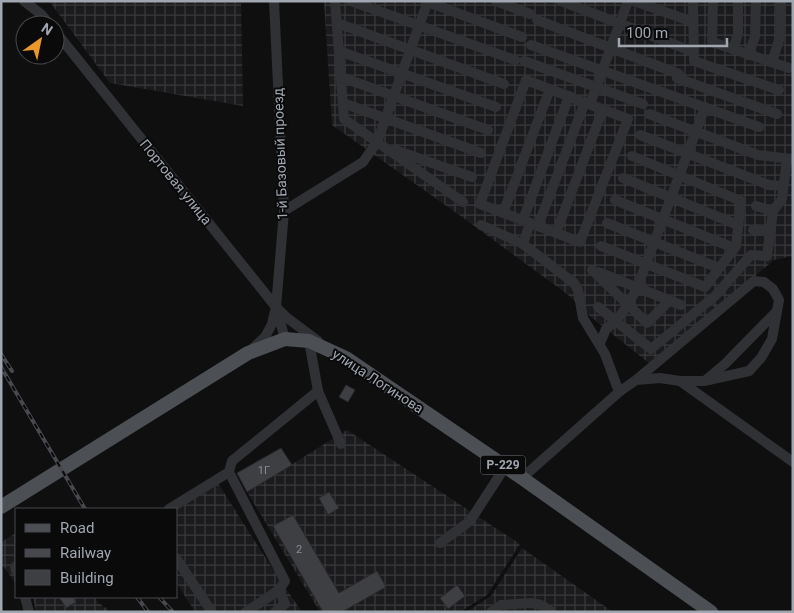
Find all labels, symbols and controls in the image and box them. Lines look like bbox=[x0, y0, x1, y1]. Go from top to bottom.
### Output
north arrow bbox=[15, 15, 65, 65]
scale bar bbox=[619, 15, 726, 47]
text: N bbox=[39, 20, 56, 39]
text: 100 m bbox=[626, 24, 668, 42]
street label: 1-й Базовый проезд bbox=[270, 87, 290, 220]
street label: Портовая улица bbox=[137, 136, 215, 228]
street label: улица Логинова bbox=[329, 346, 427, 416]
road number: Р-229 bbox=[480, 456, 526, 474]
house number: 1Г bbox=[258, 464, 270, 477]
legend bbox=[15, 508, 178, 598]
text: Road bbox=[60, 519, 94, 537]
house number: 2 bbox=[296, 543, 302, 556]
text: Railway bbox=[60, 544, 111, 562]
text: Building bbox=[60, 569, 114, 587]

